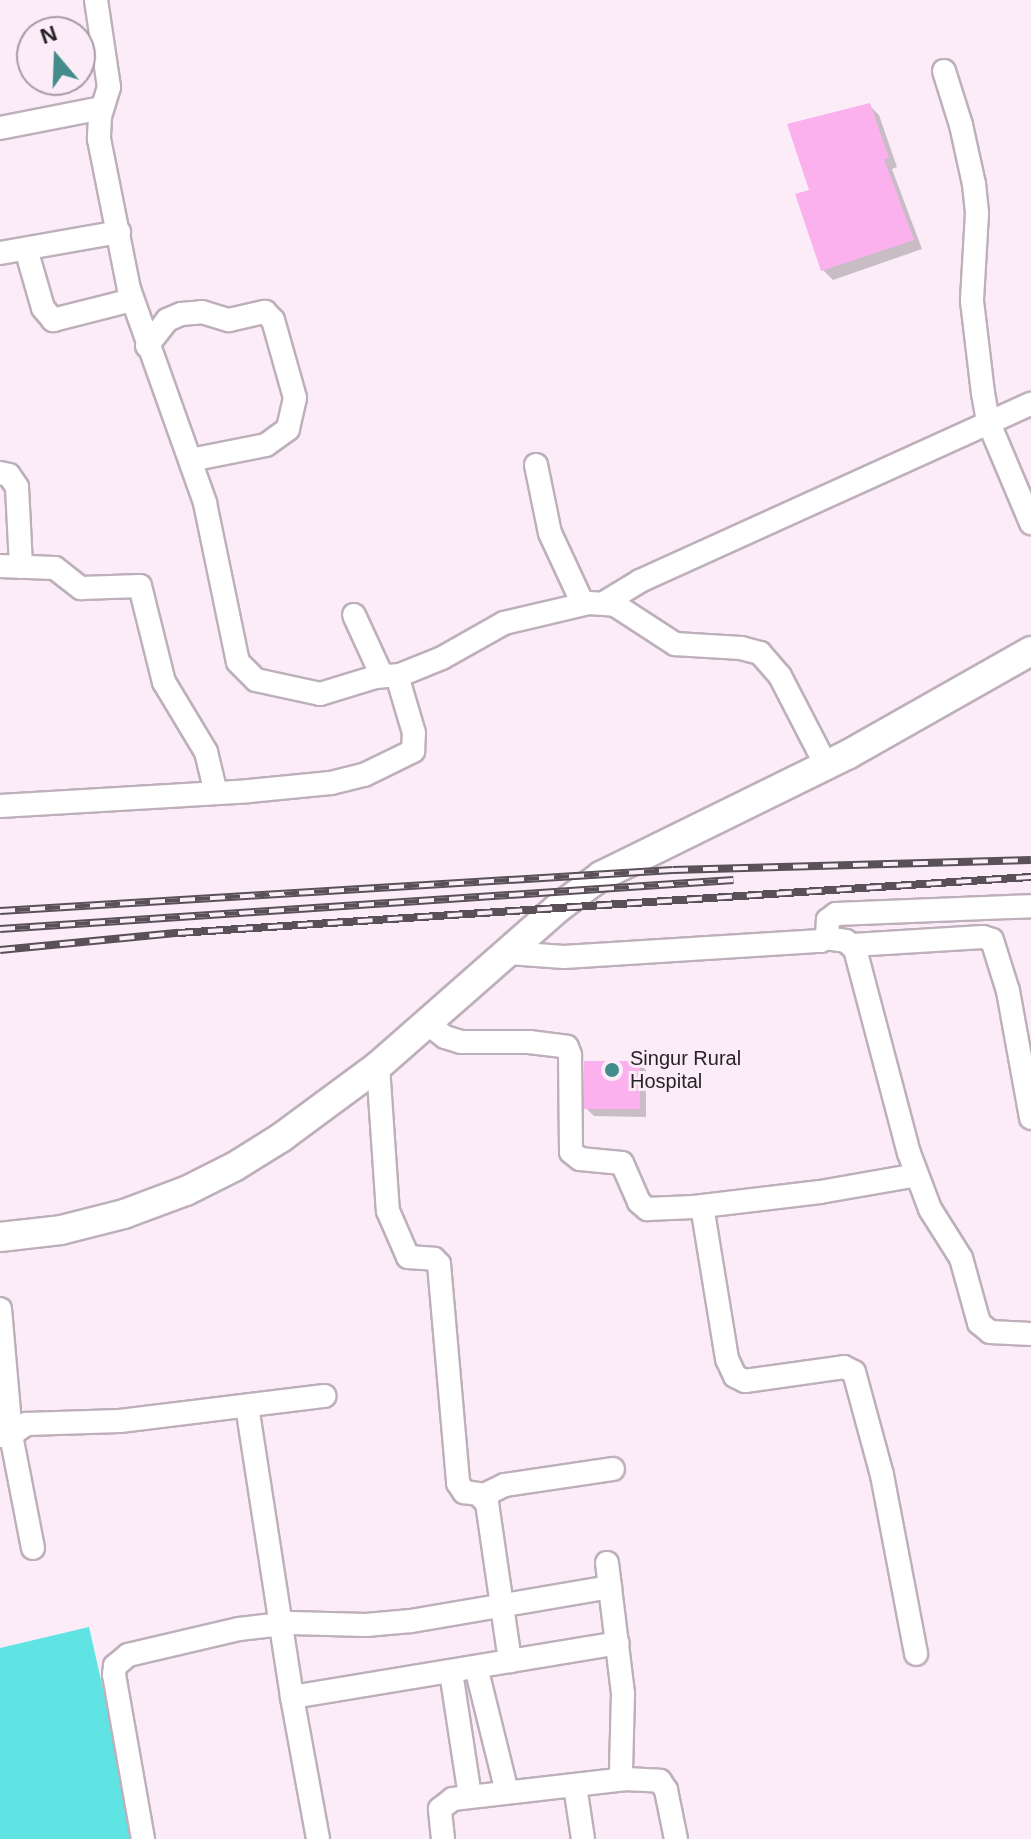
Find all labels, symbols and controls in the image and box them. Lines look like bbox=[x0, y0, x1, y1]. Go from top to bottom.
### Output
north arrow bbox=[16, 16, 96, 96]
text: N bbox=[37, 20, 60, 49]
place label: Singur Rural Hospital bbox=[630, 1046, 741, 1093]
marker: Singur Rural Hospital bbox=[601, 1059, 623, 1081]

